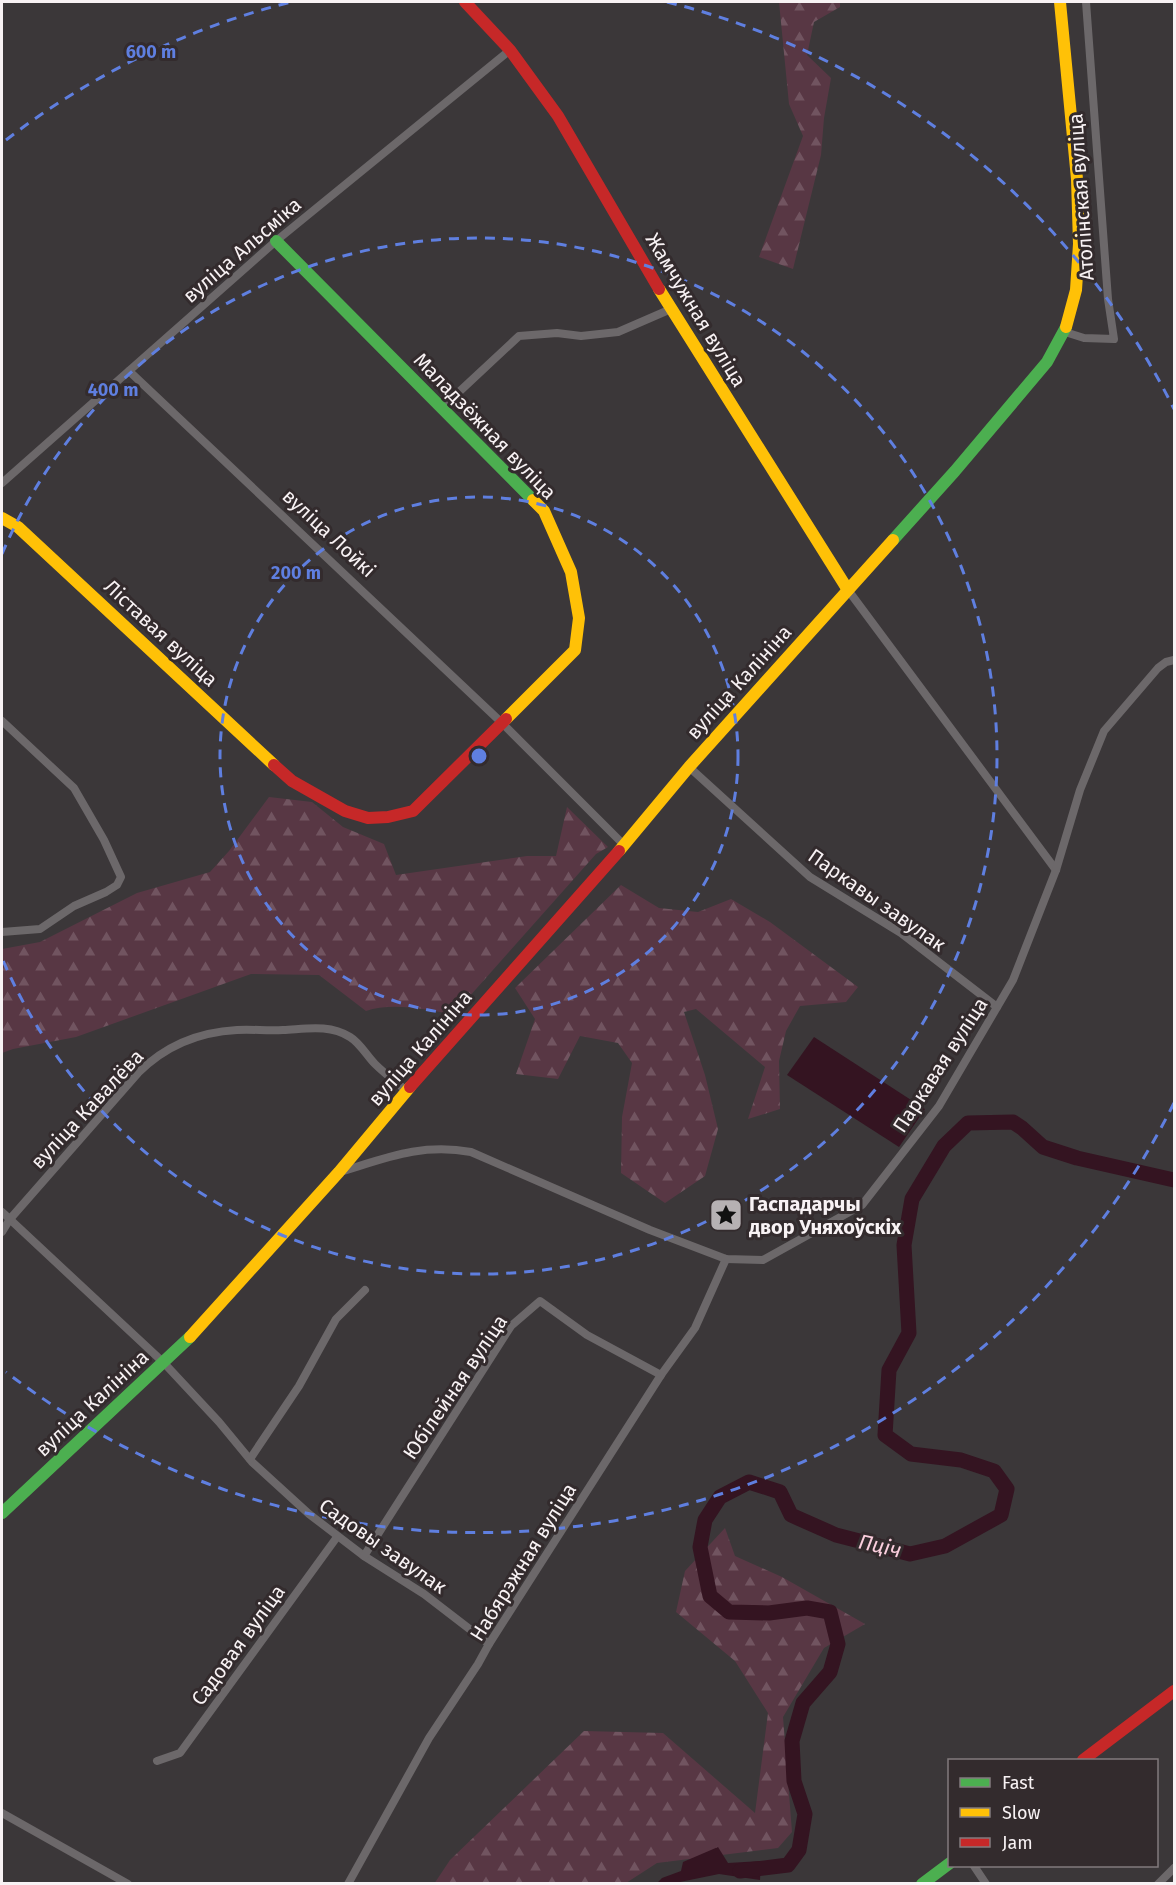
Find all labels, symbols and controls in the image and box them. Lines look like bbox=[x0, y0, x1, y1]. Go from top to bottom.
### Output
text: 600 m bbox=[126, 41, 176, 63]
street label: Атолінская вуліца bbox=[1063, 113, 1099, 281]
street label: вуліца Альсміка bbox=[178, 192, 306, 308]
street label: Жамчужная вуліца bbox=[641, 229, 751, 391]
street label: Маладзёжная вуліца bbox=[409, 348, 561, 504]
text: 400 m bbox=[88, 379, 138, 401]
street label: вуліца Лойкі bbox=[277, 484, 381, 582]
text: 200 m bbox=[271, 562, 321, 584]
street label: Ліставая вуліца bbox=[99, 574, 223, 692]
street label: вуліца Калініна bbox=[681, 620, 797, 744]
centre of rings bbox=[469, 746, 489, 766]
street label: Паркавы завулак bbox=[804, 844, 951, 957]
street label: вуліца Калініна bbox=[363, 985, 477, 1111]
street label: Паркавая вуліца bbox=[887, 993, 993, 1137]
street label: вуліца Кавалёва bbox=[26, 1044, 148, 1174]
place label: Гаспадарчы двор Уняхоўскіх bbox=[749, 1192, 902, 1239]
place icon: Гаспадарчы двор Уняхоўскіх bbox=[708, 1197, 744, 1233]
street label: Юбілейная вуліца bbox=[398, 1310, 512, 1464]
street label: вуліца Калініна bbox=[31, 1345, 153, 1461]
street label: Набярэжная вуліца bbox=[465, 1479, 581, 1645]
street label: Садовы завулак bbox=[315, 1493, 452, 1599]
water label: Пціч bbox=[856, 1528, 904, 1564]
street label: Садовая вуліца bbox=[186, 1580, 290, 1710]
legend bbox=[948, 1759, 1158, 1867]
text: Fast bbox=[1002, 1772, 1035, 1794]
text: Slow bbox=[1002, 1802, 1041, 1824]
text: Jam bbox=[1002, 1832, 1033, 1854]

